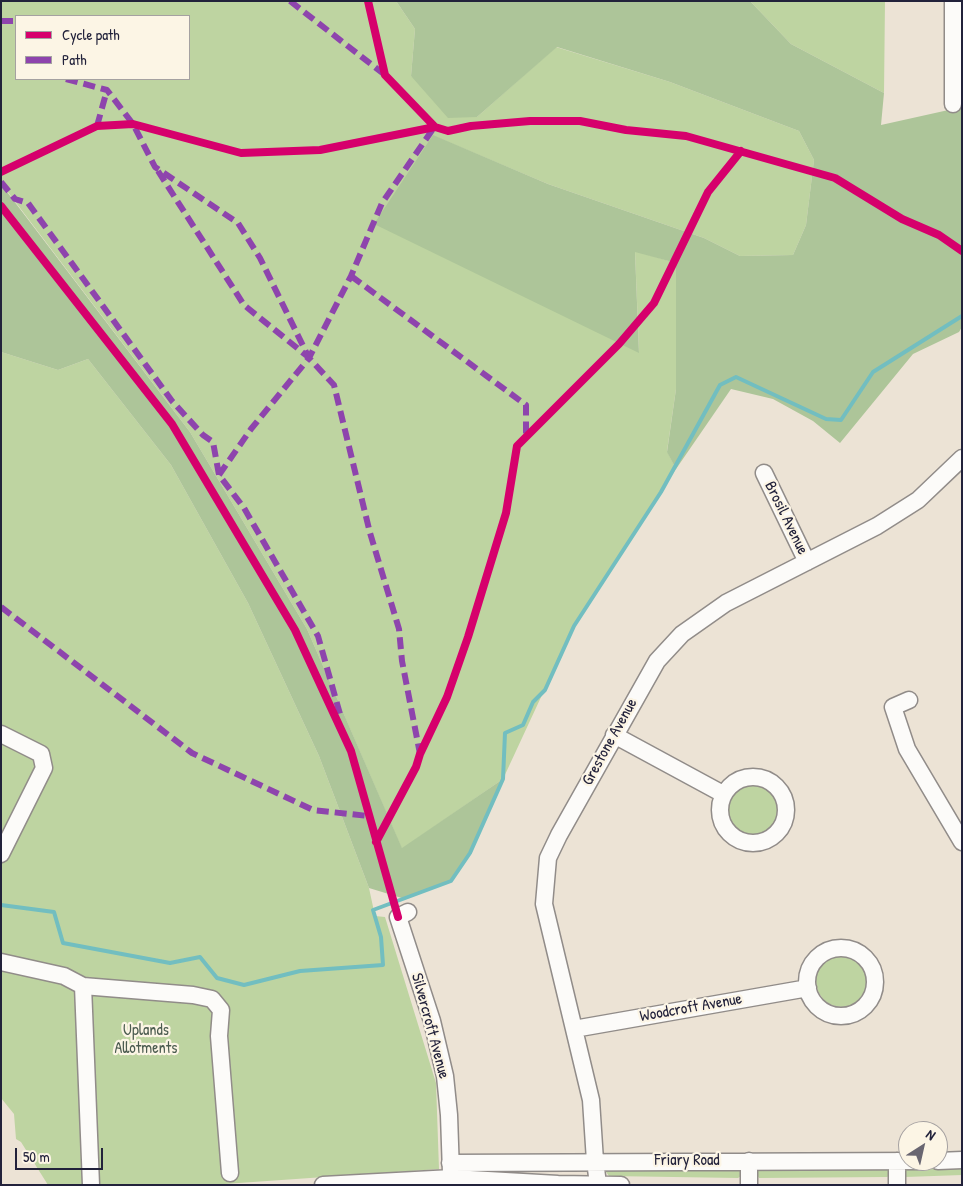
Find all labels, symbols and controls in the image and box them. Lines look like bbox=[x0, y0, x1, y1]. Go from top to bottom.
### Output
legend bbox=[15, 15, 190, 80]
text: Cycle path bbox=[62, 24, 120, 45]
text: Path bbox=[62, 49, 87, 70]
street label: Brosil Avenue bbox=[760, 478, 812, 558]
street label: Grestone Avenue bbox=[578, 695, 642, 789]
street label: Silvercroft Avenue bbox=[407, 971, 453, 1081]
street label: Woodcroft Avenue bbox=[638, 990, 744, 1026]
park label: Uplands Allotments bbox=[115, 1021, 177, 1059]
north arrow bbox=[898, 1121, 948, 1171]
text: N bbox=[923, 1124, 940, 1144]
scale bar bbox=[18, 1138, 105, 1170]
text: 50 m bbox=[23, 1146, 50, 1167]
street label: Friary Road bbox=[655, 1151, 719, 1171]

